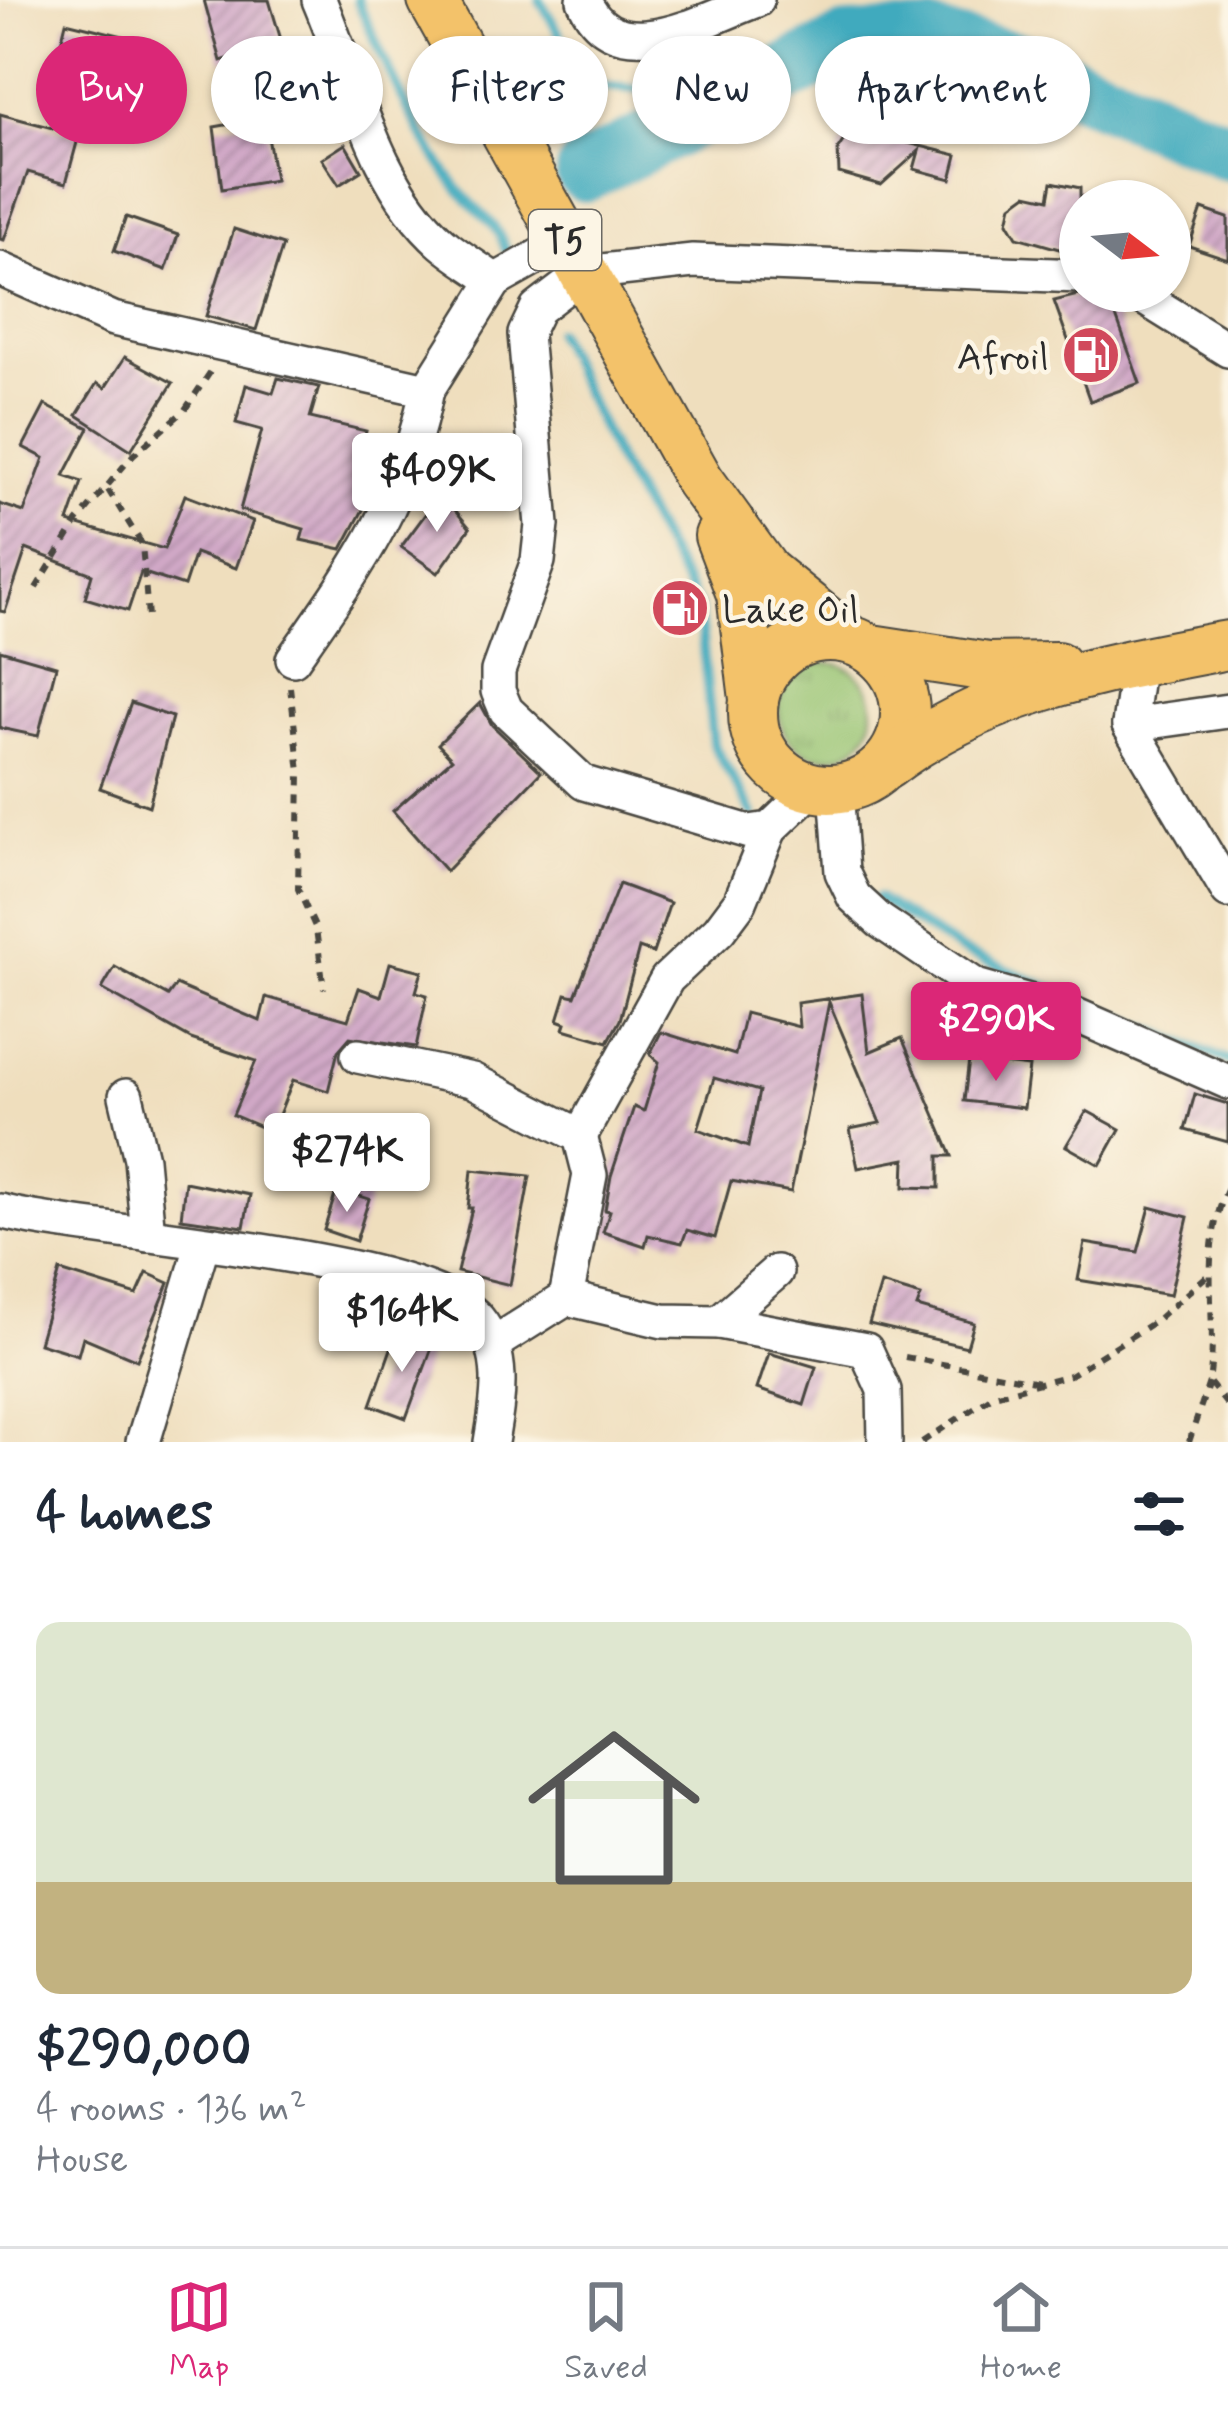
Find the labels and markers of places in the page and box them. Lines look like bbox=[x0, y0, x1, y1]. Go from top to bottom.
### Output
fuel station icon: Afroil bbox=[1060, 324, 1122, 386]
place label: Afroil bbox=[957, 333, 1049, 384]
pin: $409K bbox=[353, 433, 521, 535]
fuel station icon: Lake Oil bbox=[649, 577, 711, 639]
place label: Lake Oil bbox=[722, 586, 859, 637]
pin: $290K bbox=[912, 982, 1080, 1084]
pin: $274K bbox=[263, 1113, 431, 1215]
pin: $164K bbox=[318, 1273, 486, 1375]

